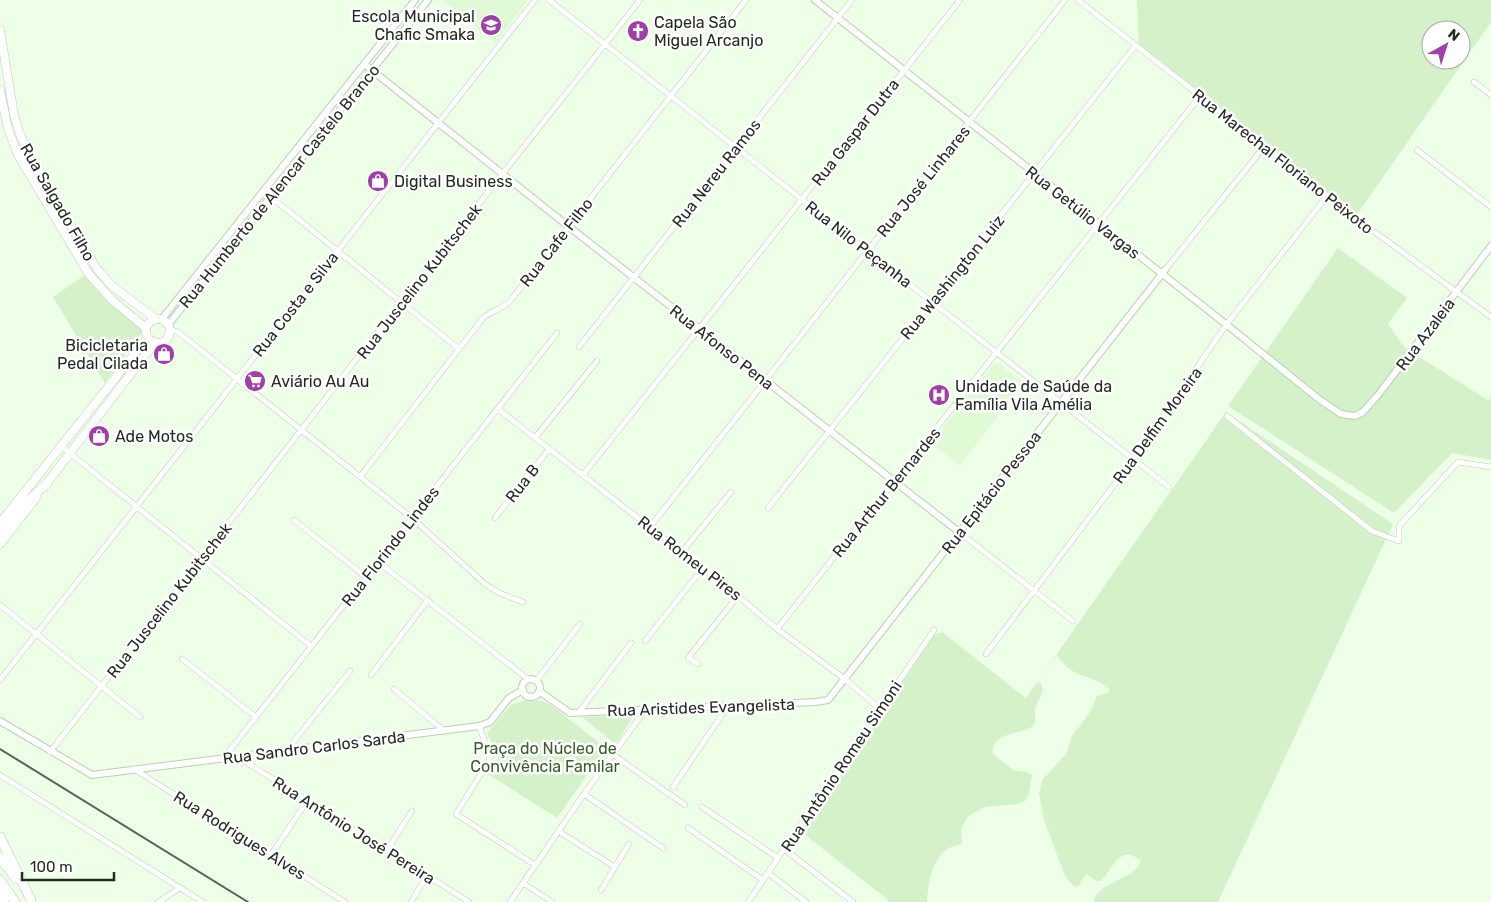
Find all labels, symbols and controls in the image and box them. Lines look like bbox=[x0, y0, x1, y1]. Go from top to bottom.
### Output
place label: Escola Municipal Chafic Smaka bbox=[352, 7, 475, 44]
school or university icon: Escola Municipal Chafic Smaka bbox=[479, 13, 503, 37]
place label: Capela São Miguel Arcanjo bbox=[654, 13, 763, 50]
church icon: Capela São Miguel Arcanjo bbox=[626, 19, 650, 43]
north arrow bbox=[1421, 20, 1471, 70]
text: N bbox=[1445, 26, 1463, 45]
street label: Rua Humberto de Alencar Castelo Branco bbox=[175, 61, 384, 312]
street label: Rua Gaspar Dutra bbox=[808, 75, 903, 190]
street label: Rua Marechal Floriano Peixoto bbox=[1188, 85, 1377, 238]
street label: Rua Nereu Ramos bbox=[668, 115, 765, 231]
street label: Rua José Linhares bbox=[873, 122, 974, 241]
street label: Rua Salgado Filho bbox=[16, 140, 99, 264]
street label: Rua Getúlio Vargas bbox=[1022, 162, 1144, 263]
shop icon: Digital Business bbox=[366, 169, 390, 193]
place label: Digital Business bbox=[394, 172, 513, 191]
street label: Rua Cafe Filho bbox=[516, 194, 597, 290]
street label: Rua Nilo Peçanha bbox=[802, 197, 916, 292]
street label: Rua Juscelino Kubitschek bbox=[353, 199, 486, 363]
street label: Rua Washington Luiz bbox=[896, 211, 1008, 343]
street label: Rua Costa e Silva bbox=[249, 248, 342, 361]
street label: Rua Azaleia bbox=[1392, 294, 1459, 374]
street label: Rua Afonso Pena bbox=[666, 301, 777, 394]
place label: Bicicletaria Pedal Cilada bbox=[57, 336, 148, 373]
shop icon: Bicicletaria Pedal Cilada bbox=[152, 342, 176, 366]
street label: Rua Delfim Moreira bbox=[1109, 363, 1206, 487]
supermarket icon: Aviário Au Au bbox=[243, 369, 267, 393]
place label: Aviário Au Au bbox=[271, 372, 369, 391]
place label: Unidade de Saúde da Família Vila Amélia bbox=[955, 377, 1112, 414]
hospital icon: Unidade de Saúde da Família Vila Amélia bbox=[927, 383, 951, 407]
shop icon: Ade Motos bbox=[87, 424, 111, 448]
street label: Rua Arthur Bernardes bbox=[828, 424, 945, 561]
place label: Ade Motos bbox=[115, 427, 193, 446]
street label: Rua Epitácio Pessoa bbox=[938, 427, 1045, 557]
street label: Rua B bbox=[501, 460, 543, 506]
street label: Rua Florindo Lindes bbox=[338, 483, 443, 610]
street label: Rua Romeu Pires bbox=[634, 512, 745, 605]
street label: Rua Juscelino Kubitschek bbox=[103, 518, 236, 682]
street label: Rua Antônio Romeu Simoni bbox=[777, 677, 906, 855]
street label: Rua Aristides Evangelista bbox=[607, 695, 795, 720]
street label: Rua Sandro Carlos Sarda bbox=[222, 727, 406, 768]
park label: Praça do Núcleo de Convivência Familar bbox=[470, 739, 620, 776]
street label: Rua Antônio José Pereira bbox=[269, 773, 438, 888]
street label: Rua Rodrigues Alves bbox=[170, 787, 309, 884]
scale bar bbox=[22, 850, 115, 882]
text: 100 m bbox=[30, 858, 72, 876]

